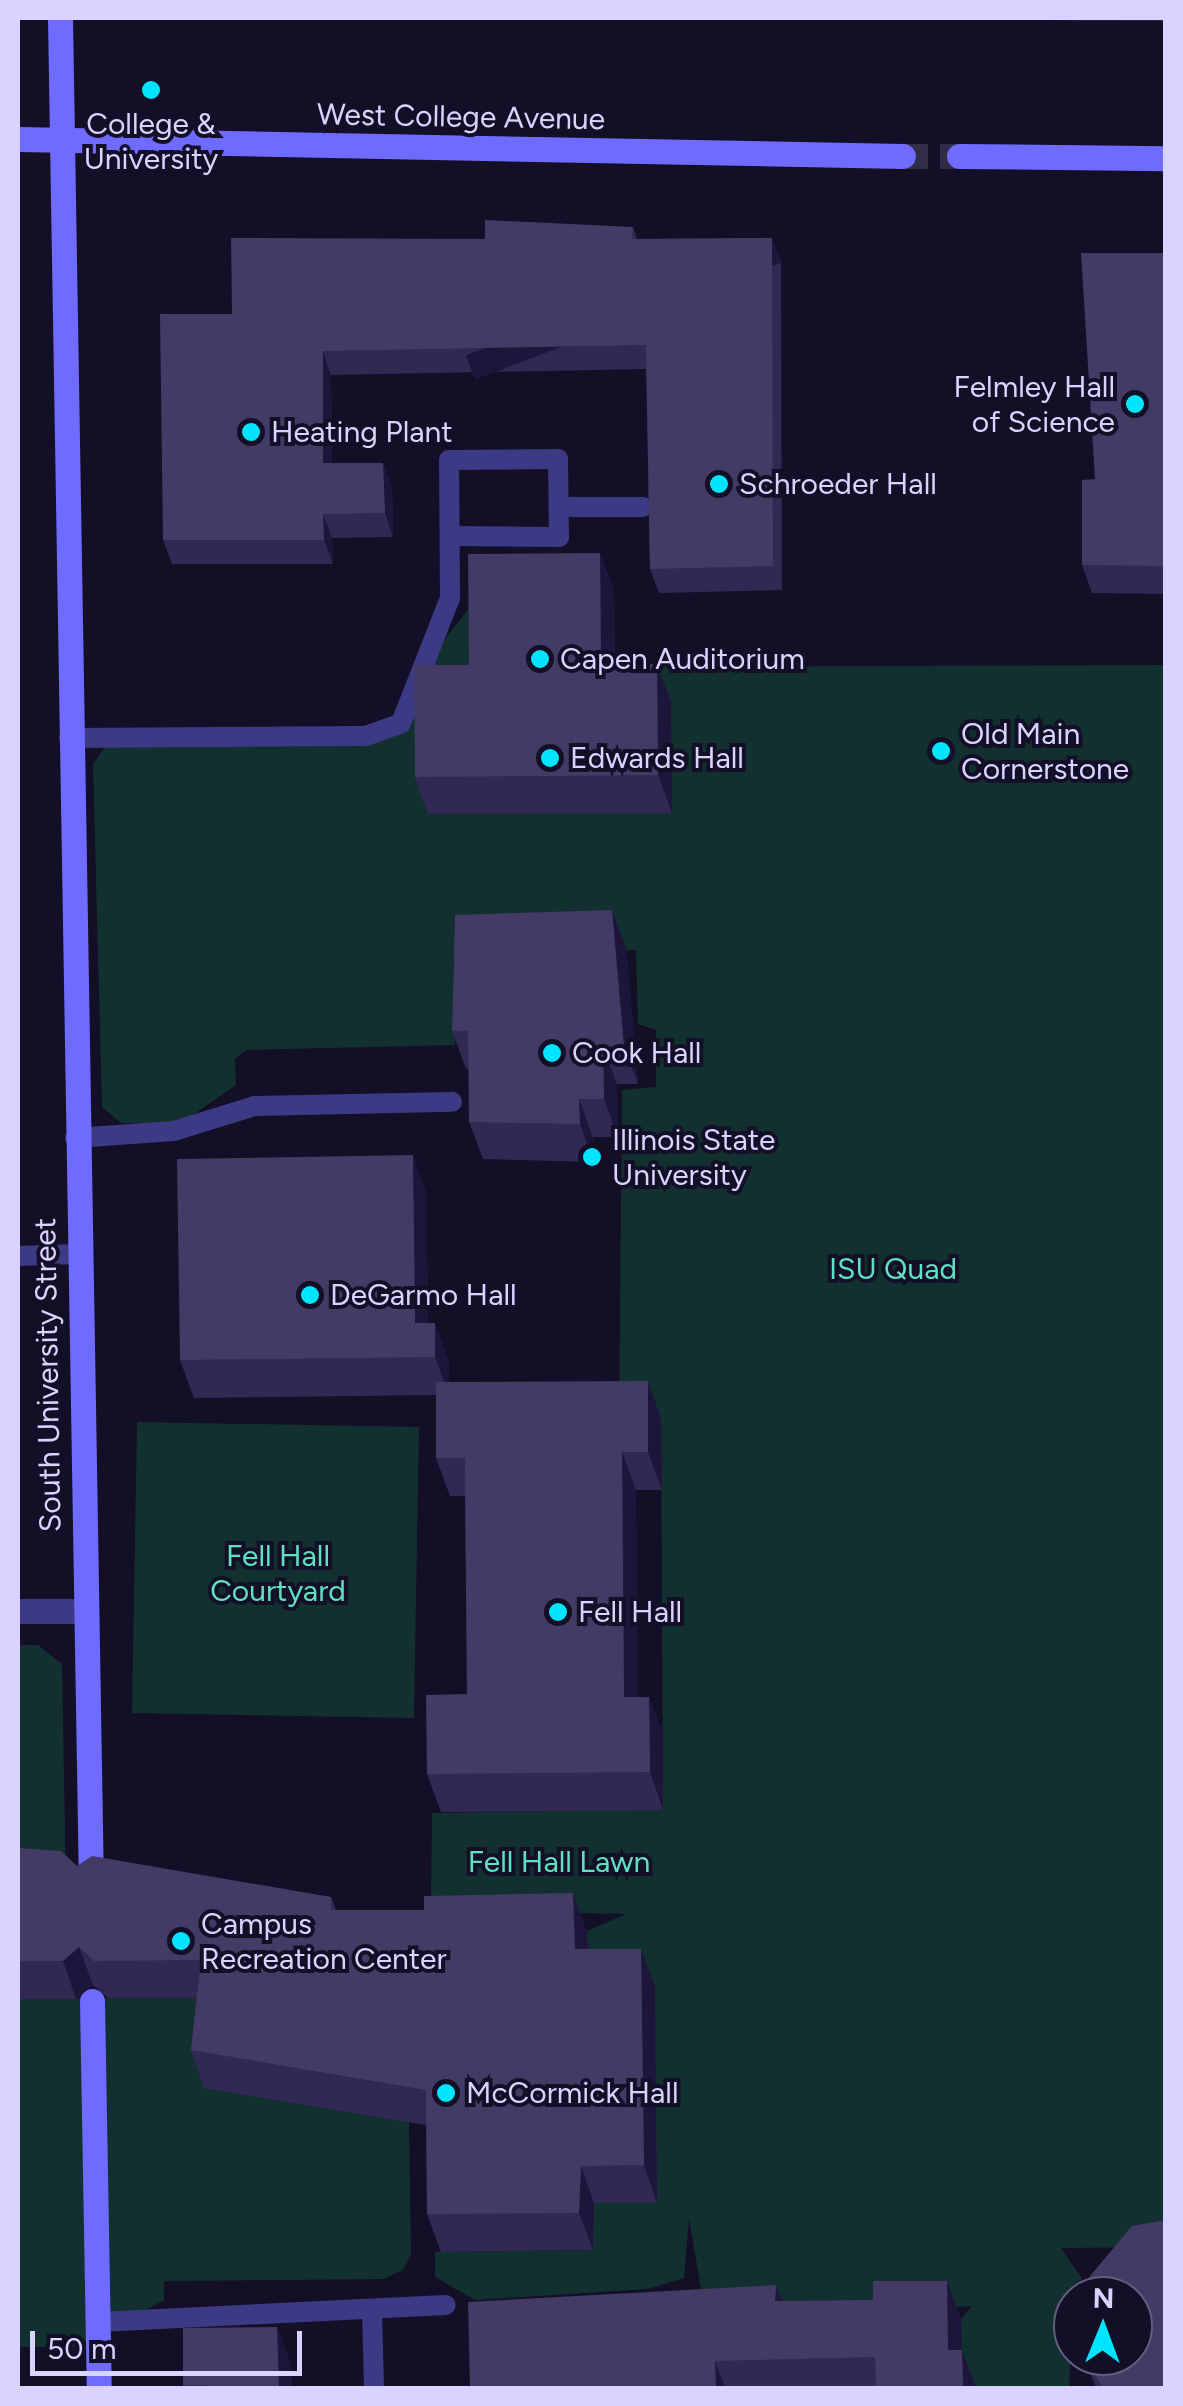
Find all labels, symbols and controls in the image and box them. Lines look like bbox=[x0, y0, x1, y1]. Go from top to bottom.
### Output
marker: College & University bbox=[140, 79, 162, 101]
street label: West College Avenue bbox=[317, 96, 605, 138]
place label: College & University bbox=[84, 106, 218, 176]
place label: Felmley Hall of Science bbox=[954, 369, 1115, 440]
marker: Felmley Hall of Science bbox=[1124, 393, 1146, 415]
place label: Heating Plant bbox=[271, 414, 453, 450]
marker: Heating Plant bbox=[240, 421, 262, 443]
place label: Schroeder Hall bbox=[739, 466, 937, 502]
marker: Schroeder Hall bbox=[708, 473, 730, 495]
place label: Capen Auditorium bbox=[560, 641, 805, 677]
marker: Capen Auditorium bbox=[529, 648, 551, 670]
place label: Old Main Cornerstone bbox=[961, 716, 1129, 786]
place label: Edwards Hall bbox=[570, 740, 744, 776]
marker: Old Main Cornerstone bbox=[930, 740, 952, 762]
marker: Edwards Hall bbox=[539, 747, 561, 769]
place label: Cook Hall bbox=[572, 1035, 701, 1071]
marker: Cook Hall bbox=[541, 1042, 563, 1064]
place label: Illinois State University bbox=[612, 1122, 775, 1192]
marker: Illinois State University bbox=[581, 1146, 603, 1168]
street label: South University Street bbox=[27, 1218, 69, 1532]
park label: ISU Quad bbox=[829, 1251, 957, 1287]
place label: DeGarmo Hall bbox=[330, 1277, 517, 1313]
marker: DeGarmo Hall bbox=[299, 1284, 321, 1306]
park label: Fell Hall Courtyard bbox=[210, 1538, 346, 1608]
place label: Fell Hall bbox=[578, 1594, 682, 1630]
marker: Fell Hall bbox=[547, 1601, 569, 1623]
park label: Fell Hall Lawn bbox=[468, 1844, 650, 1880]
place label: Campus Recreation Center bbox=[201, 1906, 447, 1976]
marker: Campus Recreation Center bbox=[170, 1930, 192, 1952]
place label: McCormick Hall bbox=[466, 2075, 678, 2111]
marker: McCormick Hall bbox=[435, 2082, 457, 2104]
north arrow bbox=[1053, 2276, 1153, 2376]
text: N bbox=[1092, 2281, 1115, 2315]
scale bar bbox=[35, 2311, 308, 2373]
text: 50 m bbox=[47, 2330, 116, 2367]

